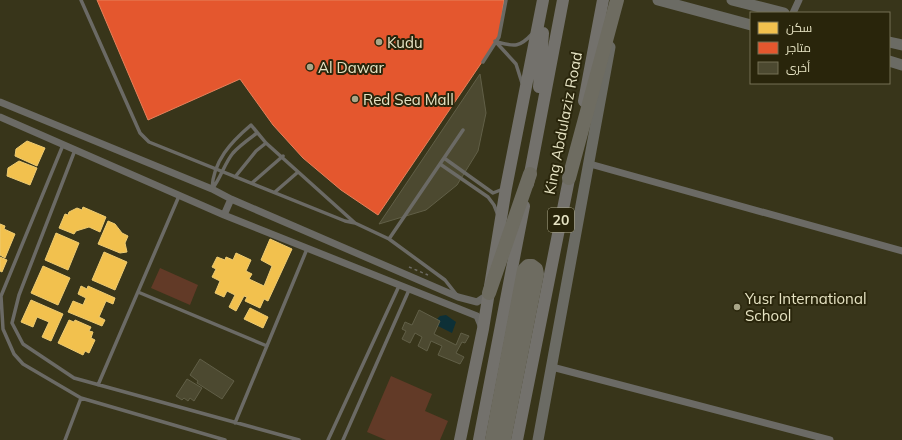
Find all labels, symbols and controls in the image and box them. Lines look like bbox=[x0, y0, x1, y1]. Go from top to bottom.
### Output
legend bbox=[750, 12, 890, 84]
text: سكن bbox=[786, 20, 812, 35]
place label: Kudu bbox=[387, 33, 423, 52]
marker: Kudu bbox=[374, 37, 384, 47]
text: متاجر bbox=[785, 40, 811, 55]
street label: King Abdulaziz Road bbox=[540, 50, 586, 196]
place label: Al Dawar bbox=[318, 58, 385, 77]
text: أخرى bbox=[786, 60, 810, 75]
marker: Al Dawar bbox=[305, 62, 315, 72]
place label: Red Sea Mall bbox=[363, 90, 454, 109]
marker: Red Sea Mall bbox=[350, 94, 360, 104]
road number: 20 bbox=[548, 208, 574, 232]
place label: Yusr International School bbox=[744, 289, 866, 325]
marker: Yusr International School bbox=[732, 302, 742, 312]

